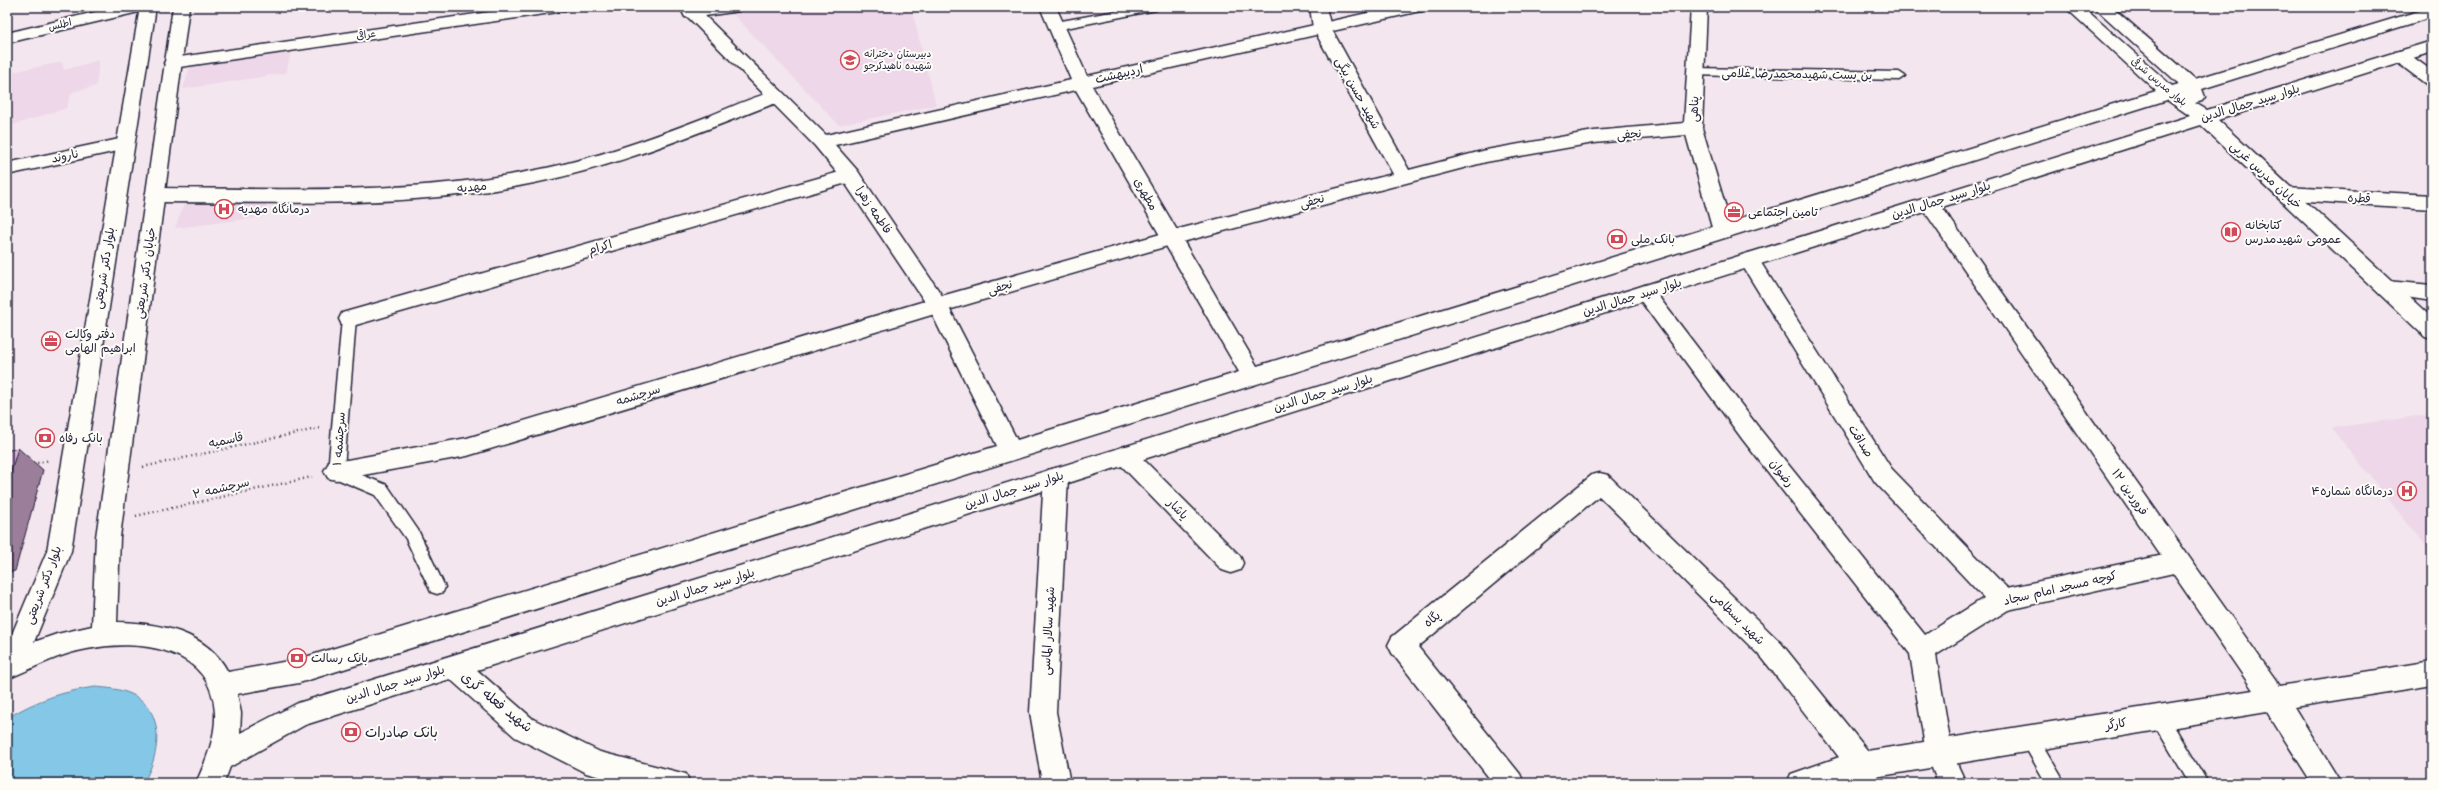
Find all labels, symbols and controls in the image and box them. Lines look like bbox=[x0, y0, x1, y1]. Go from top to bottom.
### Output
street label: اطلس bbox=[47, 17, 73, 33]
street label: عراقی bbox=[355, 27, 377, 42]
place label: دبیرستان دخترانه شهیده ناهیدکرجو bbox=[863, 48, 932, 72]
school or university icon: دبیرستان دخترانه شهیده ناهیدکرجو bbox=[839, 49, 861, 71]
street label: بلوار مدرس شرقی bbox=[2129, 54, 2190, 109]
street label: شهید حسن بیگی bbox=[1332, 55, 1383, 132]
street label: اردیبهشت bbox=[1094, 62, 1145, 87]
street label: بن بست شهیدمحمدرضا غلامی bbox=[1721, 66, 1873, 83]
street label: بلوار سید جمال الدین bbox=[2199, 81, 2301, 126]
street label: پناهی bbox=[1687, 96, 1702, 122]
street label: نجفی bbox=[1616, 126, 1642, 143]
street label: خیابان مدرس غربی bbox=[2227, 138, 2305, 212]
street label: ناروند bbox=[50, 146, 80, 167]
street label: مطهری bbox=[1131, 175, 1161, 213]
street label: مهدیه bbox=[456, 178, 488, 196]
street label: بلوار سید جمال الدین bbox=[1890, 178, 1992, 223]
street label: فاطمه زهرا bbox=[853, 184, 895, 236]
street label: قطره bbox=[2347, 190, 2371, 206]
street label: نجفی bbox=[1298, 191, 1326, 212]
hospital icon: درمانگاه مهدیه bbox=[213, 198, 235, 220]
office icon: تامین اجتماعی bbox=[1723, 201, 1745, 223]
place label: درمانگاه مهدیه bbox=[238, 202, 310, 216]
place label: تامین اجتماعی bbox=[1748, 205, 1818, 220]
place label: کتابخانه عمومی شهیدمدرس bbox=[2245, 218, 2342, 247]
library icon: کتابخانه عمومی شهیدمدرس bbox=[2220, 221, 2242, 243]
street label: بلوار دکتر شریعتی bbox=[91, 226, 118, 310]
street label: خیابان دکتر شریعتی bbox=[132, 226, 159, 320]
bank icon: بانک ملی bbox=[1606, 228, 1628, 250]
place label: بانک ملی bbox=[1631, 232, 1675, 247]
street label: اکرام bbox=[586, 237, 614, 259]
street label: بلوار سید جمال الدین bbox=[1581, 275, 1683, 320]
street label: نجفی bbox=[986, 277, 1014, 298]
place label: دفتر وکالت ابراهیم الهامی bbox=[65, 327, 136, 357]
office icon: دفتر وکالت ابراهیم الهامی bbox=[40, 330, 62, 352]
street label: بلوار سید جمال الدین bbox=[1272, 371, 1374, 416]
street label: سرچشمه bbox=[614, 382, 662, 408]
street label: سرچشمه ۱ bbox=[330, 411, 348, 467]
street label: صداقت bbox=[1846, 422, 1876, 460]
bank icon: بانک رفاه bbox=[34, 427, 56, 449]
street label: قاسمیه bbox=[208, 430, 244, 450]
place label: بانک رفاه bbox=[59, 431, 103, 446]
street label: رضوان bbox=[1767, 457, 1797, 489]
street label: ۱۲ فروردین bbox=[2108, 466, 2151, 518]
street label: بلوار سید جمال الدین bbox=[963, 468, 1065, 513]
street label: سرچشمه ۲ bbox=[191, 475, 251, 501]
hospital icon: درمانگاه شماره۴ bbox=[2396, 480, 2418, 502]
place label: درمانگاه شماره۴ bbox=[2311, 484, 2393, 498]
street label: یاشار bbox=[1164, 495, 1191, 522]
street label: بلوار دکتر شریعتی bbox=[22, 544, 65, 626]
street label: بلوار سید جمال الدین bbox=[654, 565, 756, 610]
street label: کوچه مسجد امام سجاد bbox=[2002, 568, 2118, 610]
street label: شهید سالار الماسی bbox=[1039, 586, 1058, 676]
street label: شهید بسطامی bbox=[1708, 588, 1768, 648]
street label: پگاه bbox=[1421, 608, 1444, 631]
bank icon: بانک رسالت bbox=[286, 647, 308, 669]
place label: بانک رسالت bbox=[311, 651, 368, 666]
street label: بلوار سید جمال الدین bbox=[344, 662, 446, 707]
street label: شهید فعله گری bbox=[458, 668, 536, 736]
street label: کارگر bbox=[2103, 715, 2128, 733]
bank icon: بانک صادرات bbox=[340, 721, 362, 743]
place label: بانک صادرات bbox=[365, 724, 438, 741]

